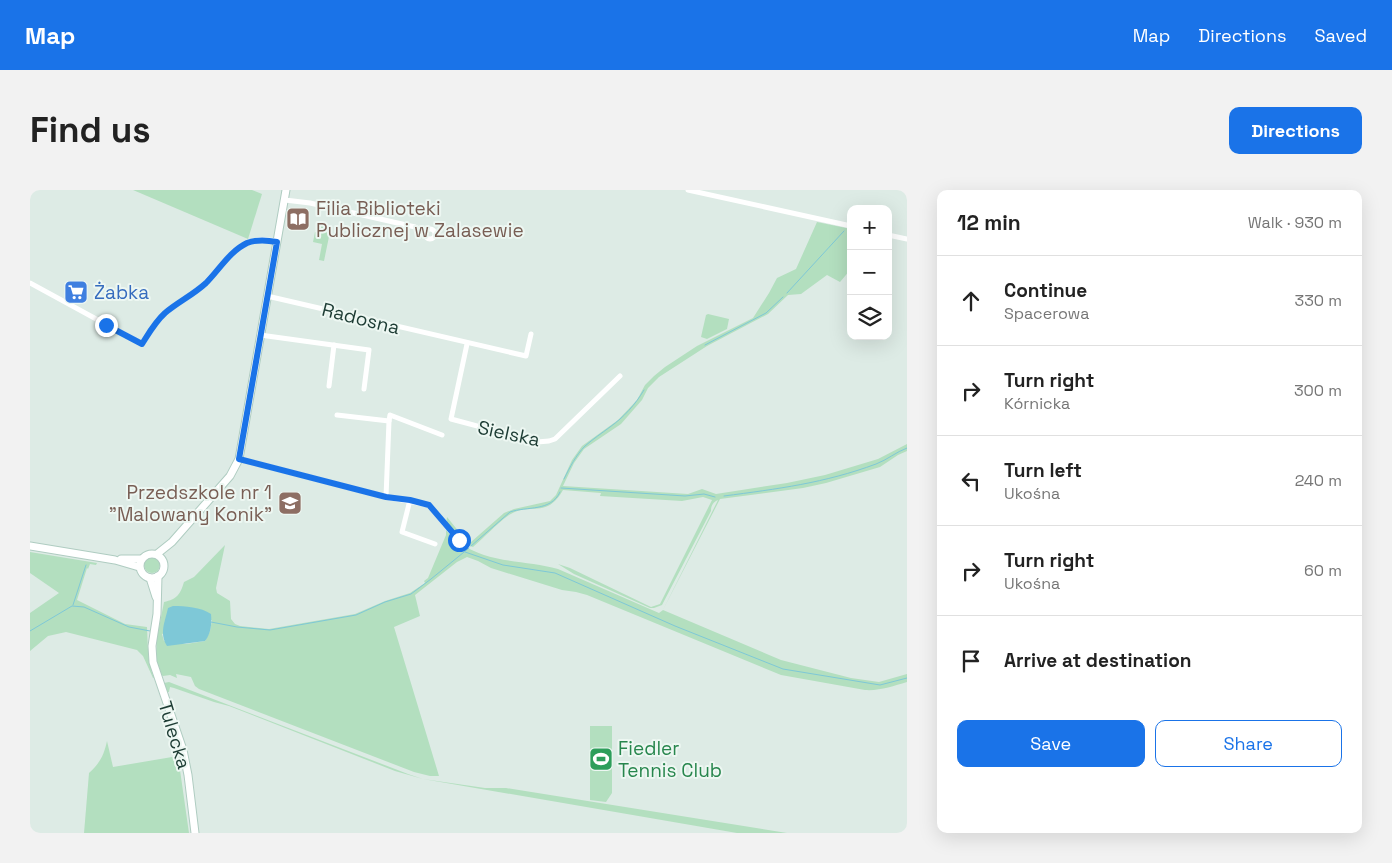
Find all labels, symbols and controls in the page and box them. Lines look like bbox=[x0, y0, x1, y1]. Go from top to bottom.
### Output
text: Map bbox=[25, 20, 75, 51]
text: Map bbox=[1133, 24, 1170, 47]
text: Directions bbox=[1198, 24, 1287, 47]
text: Saved bbox=[1315, 24, 1367, 47]
button: Directions bbox=[1229, 107, 1362, 154]
text: Find us bbox=[30, 108, 151, 152]
place label: Filia Biblioteki Publicznej w Zalasewie bbox=[316, 196, 524, 243]
map controls bbox=[847, 205, 892, 340]
button: + bbox=[847, 205, 892, 250]
library icon: Filia Biblioteki Publicznej w Zalasewie bbox=[285, 206, 311, 232]
text: 12 min bbox=[957, 209, 1021, 236]
text: Walk · 930 m bbox=[1248, 212, 1342, 233]
button: − bbox=[847, 250, 892, 295]
text: Continue bbox=[1004, 278, 1087, 303]
supermarket icon: Żabka bbox=[63, 279, 89, 305]
place label: Żabka bbox=[94, 280, 149, 305]
icon: ahead bbox=[957, 287, 985, 315]
text: 330 m bbox=[1295, 290, 1342, 311]
button: layers bbox=[847, 295, 892, 340]
street label: Radosna bbox=[319, 297, 402, 340]
text: Spacerowa bbox=[1004, 303, 1090, 324]
route end bbox=[95, 314, 118, 337]
text: Turn right bbox=[1004, 368, 1094, 393]
icon: right bbox=[957, 377, 985, 405]
text: 300 m bbox=[1294, 380, 1342, 401]
text: Kórnicka bbox=[1004, 393, 1070, 414]
street label: Sielska bbox=[475, 415, 542, 452]
text: Turn left bbox=[1004, 458, 1082, 483]
icon: left bbox=[957, 467, 985, 495]
text: 240 m bbox=[1295, 470, 1342, 491]
place label: Przedszkole nr 1 "Malowany Konik" bbox=[109, 480, 272, 527]
text: Ukośna bbox=[1004, 483, 1060, 504]
school or university icon: Przedszkole nr 1 "Malowany Konik" bbox=[277, 490, 303, 516]
route start bbox=[448, 529, 471, 552]
text: Turn right bbox=[1004, 548, 1094, 573]
icon: right bbox=[957, 557, 985, 585]
text: 60 m bbox=[1304, 560, 1342, 581]
text: Ukośna bbox=[1004, 573, 1060, 594]
icon: arrive bbox=[957, 647, 985, 675]
text: Arrive at destination bbox=[1004, 648, 1192, 673]
street label: Tulecka bbox=[152, 698, 197, 772]
button: Save bbox=[957, 720, 1145, 767]
button: Share bbox=[1155, 720, 1342, 767]
place label: Fiedler Tennis Club bbox=[618, 736, 722, 783]
sports icon: Fiedler Tennis Club bbox=[588, 746, 614, 772]

